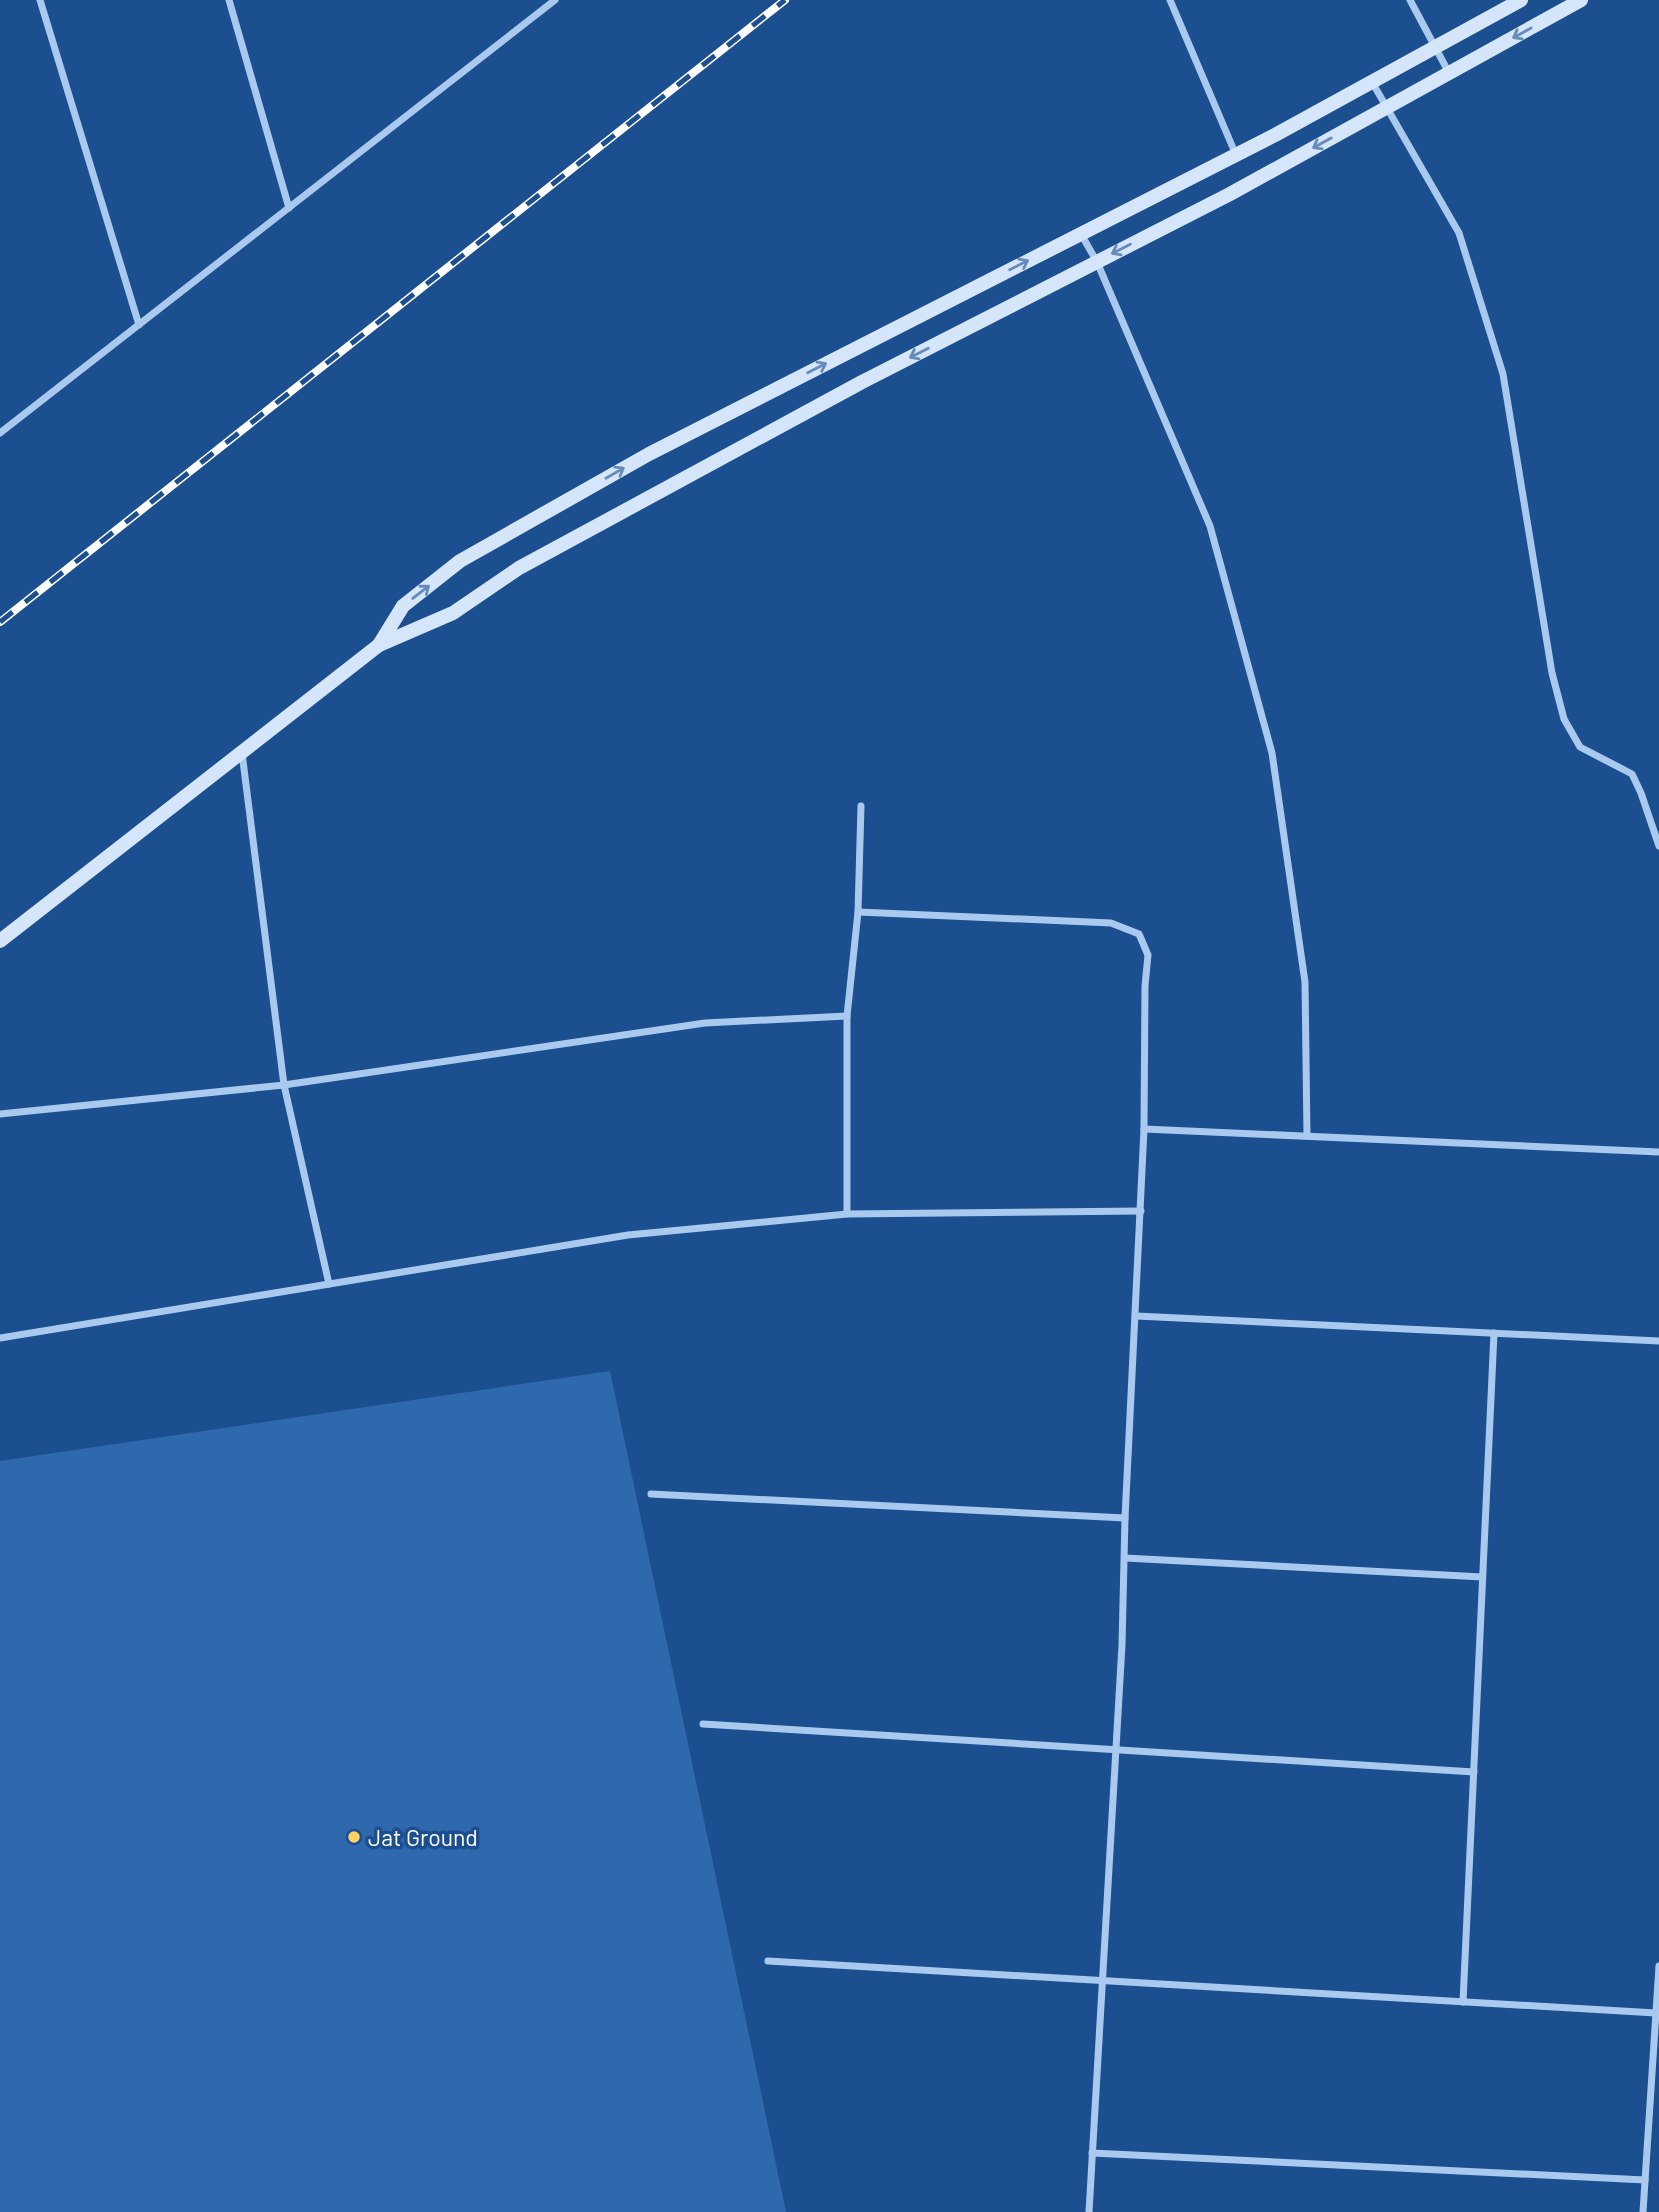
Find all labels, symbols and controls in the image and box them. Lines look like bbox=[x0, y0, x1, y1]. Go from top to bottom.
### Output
one-way arrow bbox=[1512, 26, 1532, 40]
one-way arrow bbox=[1313, 136, 1333, 150]
one-way arrow bbox=[1112, 243, 1132, 257]
one-way arrow bbox=[1008, 258, 1029, 272]
one-way arrow bbox=[909, 347, 930, 360]
one-way arrow bbox=[806, 361, 826, 375]
one-way arrow bbox=[604, 466, 624, 480]
one-way arrow bbox=[411, 585, 430, 600]
place label: Jat Ground bbox=[368, 1823, 478, 1851]
marker: Jat Ground bbox=[346, 1829, 362, 1845]

